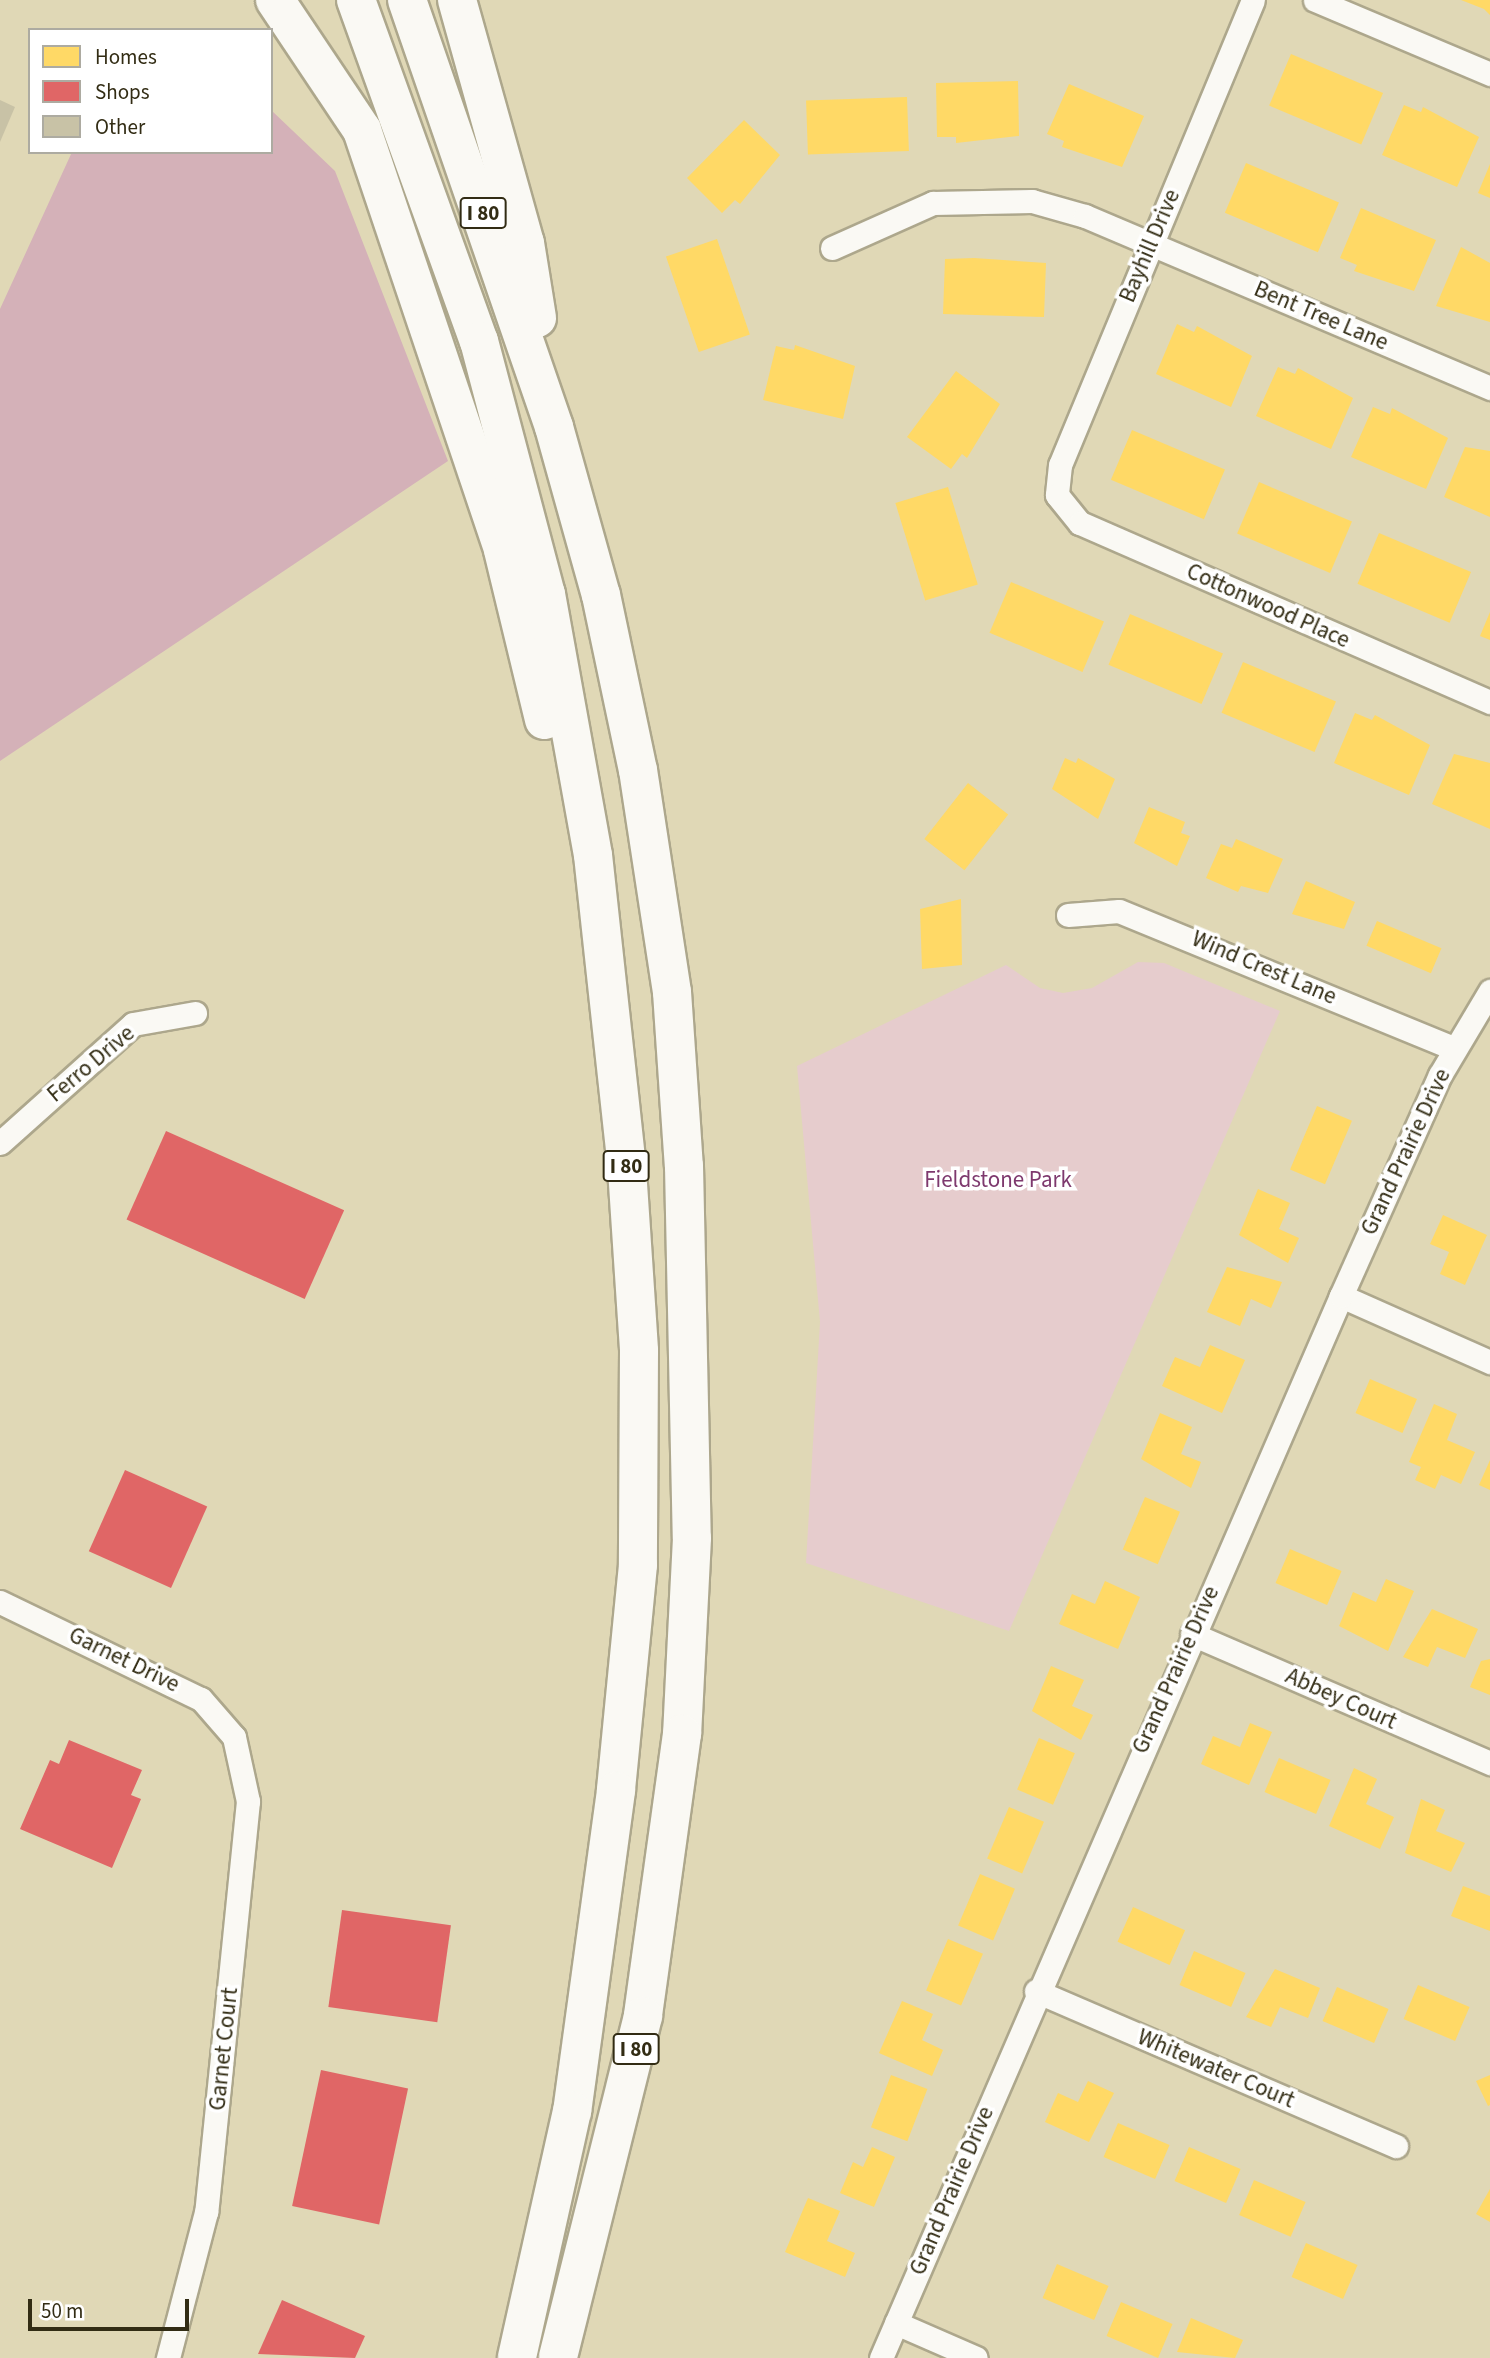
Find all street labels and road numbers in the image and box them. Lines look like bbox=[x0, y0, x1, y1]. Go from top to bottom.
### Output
street label: Bayhill Drive bbox=[1114, 185, 1186, 307]
road number: I 80 bbox=[458, 196, 508, 230]
street label: Bent Tree Lane bbox=[1250, 275, 1392, 357]
street label: Cottonwood Place bbox=[1182, 558, 1354, 654]
street label: Wind Crest Lane bbox=[1188, 925, 1340, 1011]
street label: Ferro Drive bbox=[42, 1020, 140, 1108]
street label: Grand Prairie Drive bbox=[1355, 1064, 1457, 1240]
road number: I 80 bbox=[602, 1148, 650, 1184]
street label: Grand Prairie Drive bbox=[1127, 1582, 1225, 1758]
street label: Garnet Drive bbox=[64, 1621, 184, 1699]
street label: Abbey Court bbox=[1281, 1662, 1401, 1736]
street label: Garnet Court bbox=[204, 1986, 244, 2112]
street label: Whitewater Court bbox=[1133, 2023, 1299, 2115]
road number: I 80 bbox=[612, 2032, 660, 2066]
street label: Grand Prairie Drive bbox=[904, 2103, 1000, 2279]

